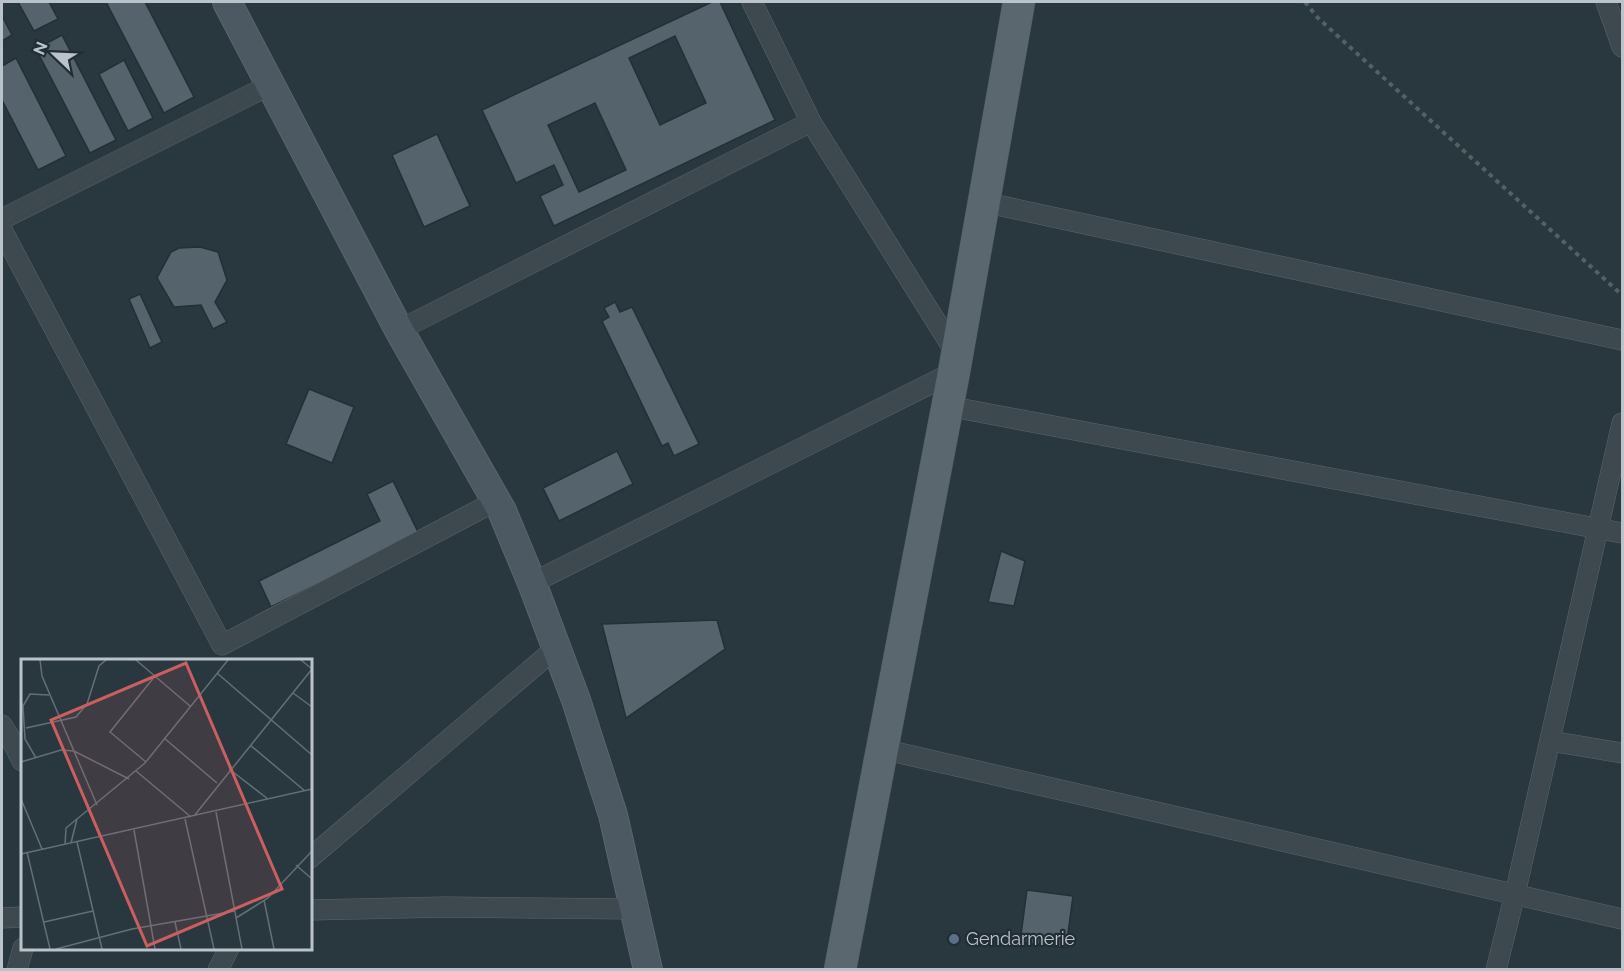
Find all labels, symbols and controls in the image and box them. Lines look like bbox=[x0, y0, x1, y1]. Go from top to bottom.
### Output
north arrow bbox=[24, 24, 84, 84]
text: N bbox=[30, 39, 52, 58]
inset map bbox=[21, 659, 312, 950]
place label: Gendarmerie bbox=[966, 928, 1076, 949]
marker: Gendarmerie bbox=[947, 932, 961, 946]

